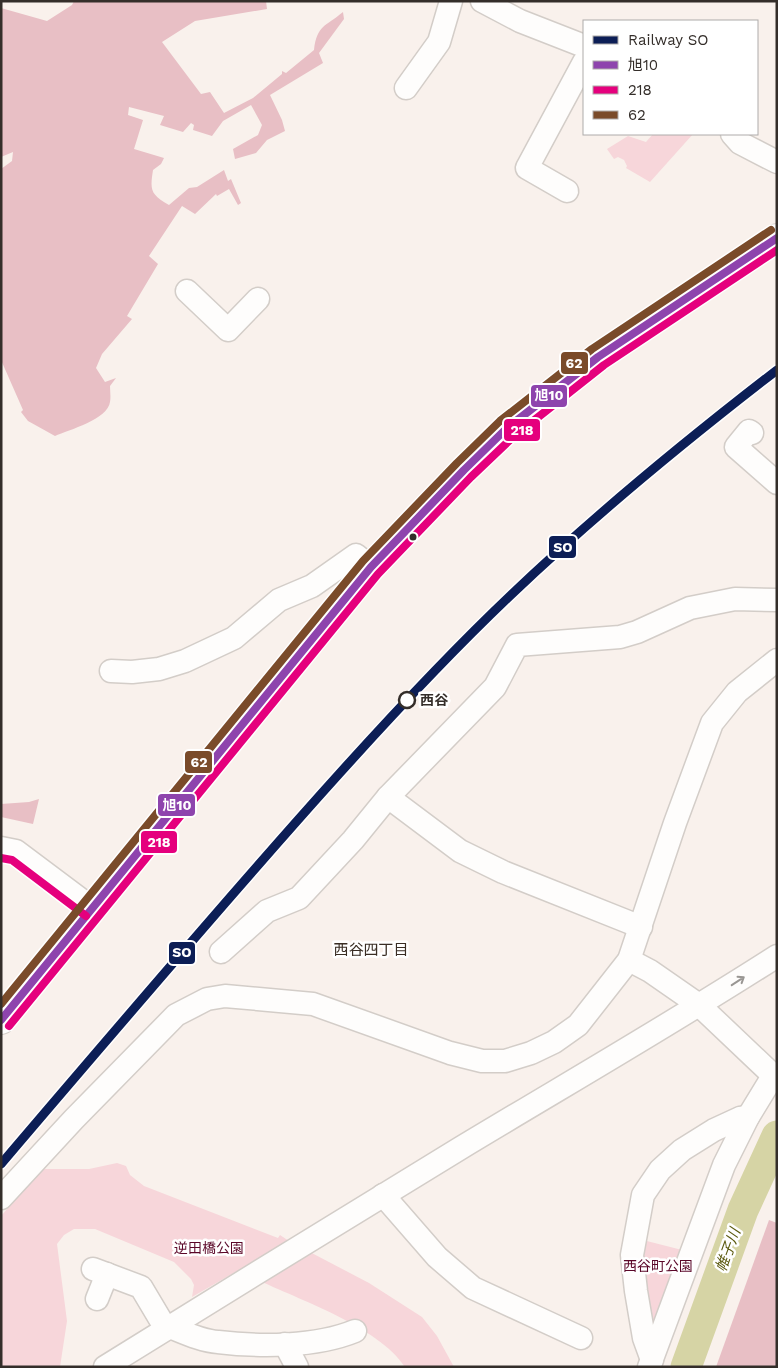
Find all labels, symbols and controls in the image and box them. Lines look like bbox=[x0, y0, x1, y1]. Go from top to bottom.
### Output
legend bbox=[583, 20, 758, 135]
text: Railway SO bbox=[628, 31, 709, 49]
text: 旭10 bbox=[628, 56, 658, 74]
text: 218 bbox=[628, 81, 652, 99]
text: 62 bbox=[628, 106, 646, 124]
line badge: 62 bbox=[560, 351, 589, 375]
text: 62 bbox=[566, 355, 582, 371]
line badge: 旭10 bbox=[530, 384, 568, 408]
text: 旭10 bbox=[534, 387, 564, 403]
line badge: 218 bbox=[503, 418, 541, 442]
text: 218 bbox=[510, 422, 534, 438]
unlabelled marker bbox=[408, 532, 418, 542]
line badge: SO bbox=[548, 535, 577, 559]
text: SO bbox=[553, 539, 573, 555]
marker: 西谷 bbox=[398, 691, 416, 709]
place label: 西谷 bbox=[420, 692, 449, 708]
line badge: 62 bbox=[184, 750, 213, 774]
text: 62 bbox=[191, 754, 207, 770]
line badge: 旭10 bbox=[157, 793, 196, 817]
text: 旭10 bbox=[162, 797, 192, 813]
line badge: 218 bbox=[140, 830, 178, 854]
text: 218 bbox=[147, 834, 171, 850]
line badge: SO bbox=[168, 941, 196, 965]
district label: 西谷四丁目 bbox=[333, 941, 409, 959]
text: SO bbox=[172, 944, 192, 960]
one-way arrow bbox=[730, 975, 744, 985]
water label: 帷子川 bbox=[712, 1224, 745, 1274]
park label: 逆田橋公園 bbox=[174, 1240, 244, 1256]
park label: 西谷町公園 bbox=[623, 1258, 693, 1274]

